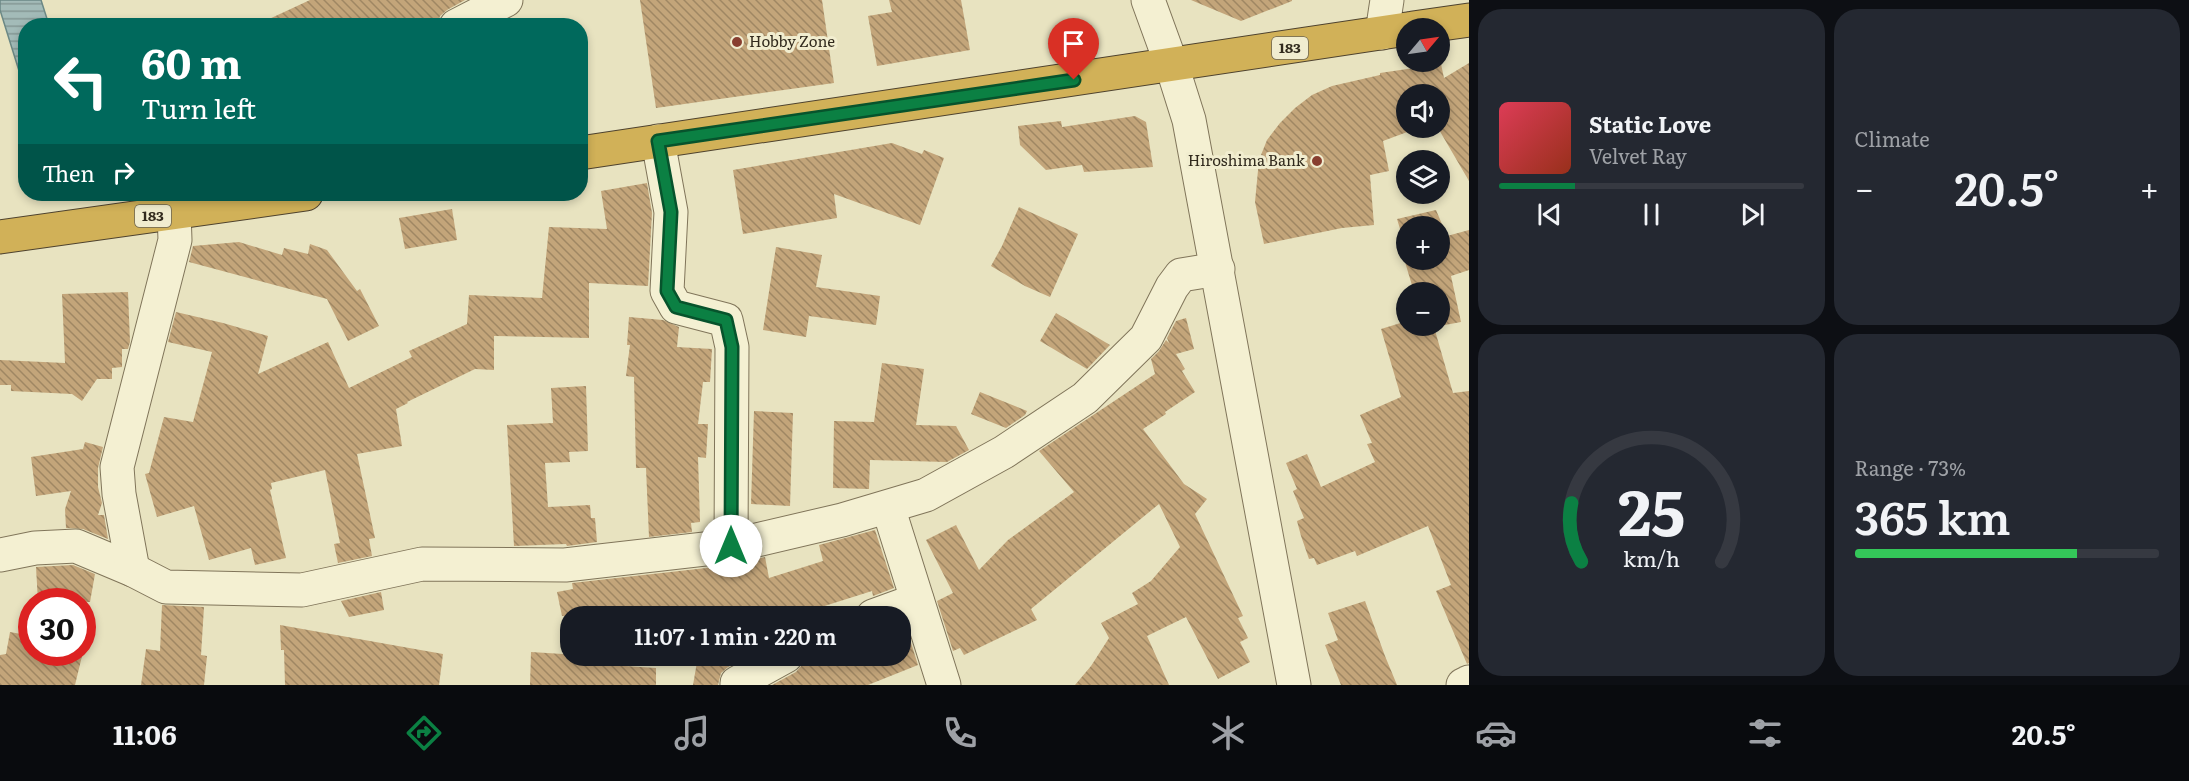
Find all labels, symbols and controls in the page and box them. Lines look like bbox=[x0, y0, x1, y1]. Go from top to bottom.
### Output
pin bbox=[1048, 18, 1099, 80]
north arrow bbox=[1396, 18, 1450, 72]
map controls bbox=[1396, 18, 1450, 336]
icon: arrive bbox=[1057, 27, 1090, 60]
place label: Hobby Zone bbox=[749, 29, 835, 52]
text: 60 m bbox=[141, 30, 242, 92]
marker: Hobby Zone bbox=[730, 35, 744, 49]
road number: 183 bbox=[1272, 37, 1308, 59]
icon: left bbox=[42, 42, 120, 120]
button: sound bbox=[1396, 84, 1450, 138]
text: Turn left bbox=[141, 87, 256, 127]
text: Static Love bbox=[1589, 107, 1711, 140]
text: Climate bbox=[1855, 123, 1930, 153]
text: Velvet Ray bbox=[1589, 140, 1687, 170]
place label: Hiroshima Bank bbox=[1188, 148, 1306, 171]
button: layers bbox=[1396, 150, 1450, 204]
text: 20.5° bbox=[1954, 153, 2059, 220]
marker: Hiroshima Bank bbox=[1310, 154, 1324, 168]
text: Then bbox=[42, 156, 95, 189]
icon: right bbox=[107, 156, 140, 189]
text: − bbox=[1855, 162, 1874, 211]
text: + bbox=[2140, 162, 2159, 211]
icon: previous bbox=[1533, 198, 1566, 231]
icon: pause bbox=[1635, 198, 1668, 231]
icon: next bbox=[1736, 198, 1769, 231]
road number: 183 bbox=[135, 205, 171, 227]
button: + bbox=[1396, 216, 1450, 270]
button: − bbox=[1396, 282, 1450, 336]
text: Range · 73% bbox=[1855, 452, 1966, 482]
text: 25 bbox=[1618, 463, 1685, 555]
text: 365 km bbox=[1855, 482, 2011, 549]
position arrow bbox=[699, 514, 763, 578]
text: km/h bbox=[1623, 542, 1680, 574]
speed limit sign: 30 bbox=[18, 588, 96, 666]
text: 11:07 · 1 min · 220 m bbox=[634, 619, 837, 652]
icon: directions bbox=[403, 712, 445, 754]
icon: music bbox=[671, 712, 713, 754]
icon: phone bbox=[939, 712, 981, 754]
icon: climate bbox=[1207, 712, 1249, 754]
icon: car bbox=[1475, 712, 1517, 754]
icon: filters bbox=[1744, 712, 1786, 754]
text: 11:06 bbox=[113, 713, 177, 753]
text: 20.5° bbox=[2012, 713, 2076, 753]

